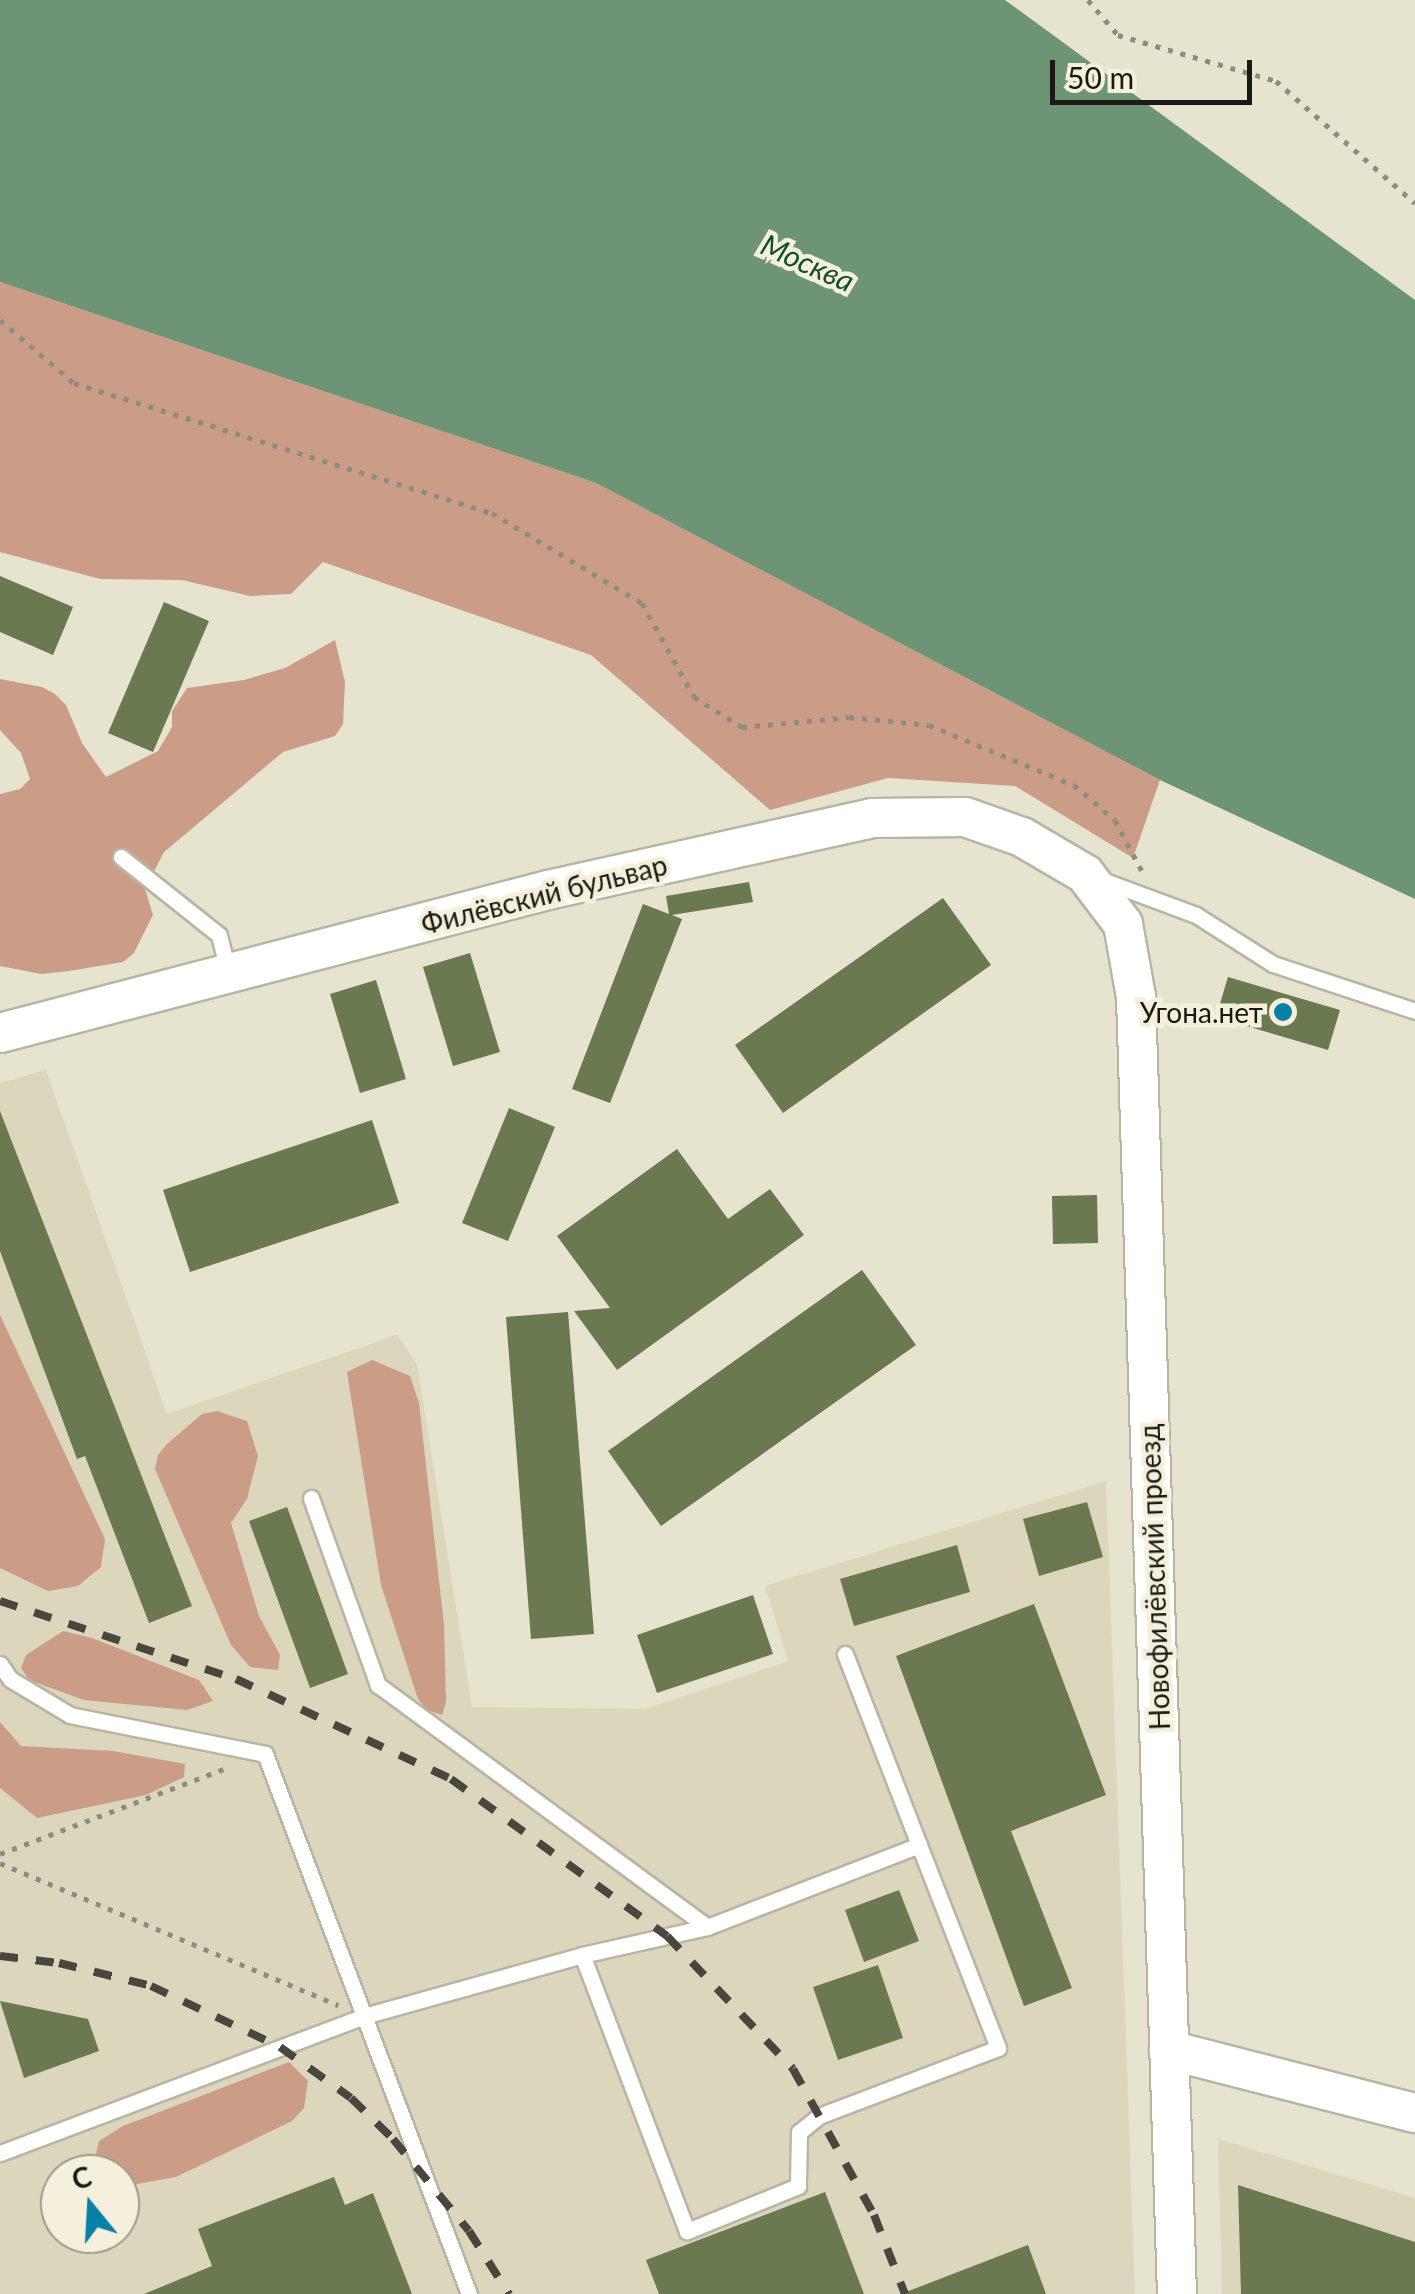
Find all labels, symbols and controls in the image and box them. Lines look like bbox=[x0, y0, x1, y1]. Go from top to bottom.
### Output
scale bar bbox=[1055, 40, 1258, 102]
text: 50 m bbox=[1067, 59, 1134, 95]
water label: Москва bbox=[756, 226, 860, 298]
street label: Филёвский бульвар bbox=[417, 847, 671, 941]
place label: Угона.нет bbox=[1140, 995, 1263, 1029]
marker: Угона.нет bbox=[1272, 1001, 1294, 1023]
street label: Новофилёвский проезд bbox=[1132, 1423, 1176, 1731]
north arrow bbox=[40, 2154, 140, 2254]
text: С bbox=[67, 2158, 95, 2196]

